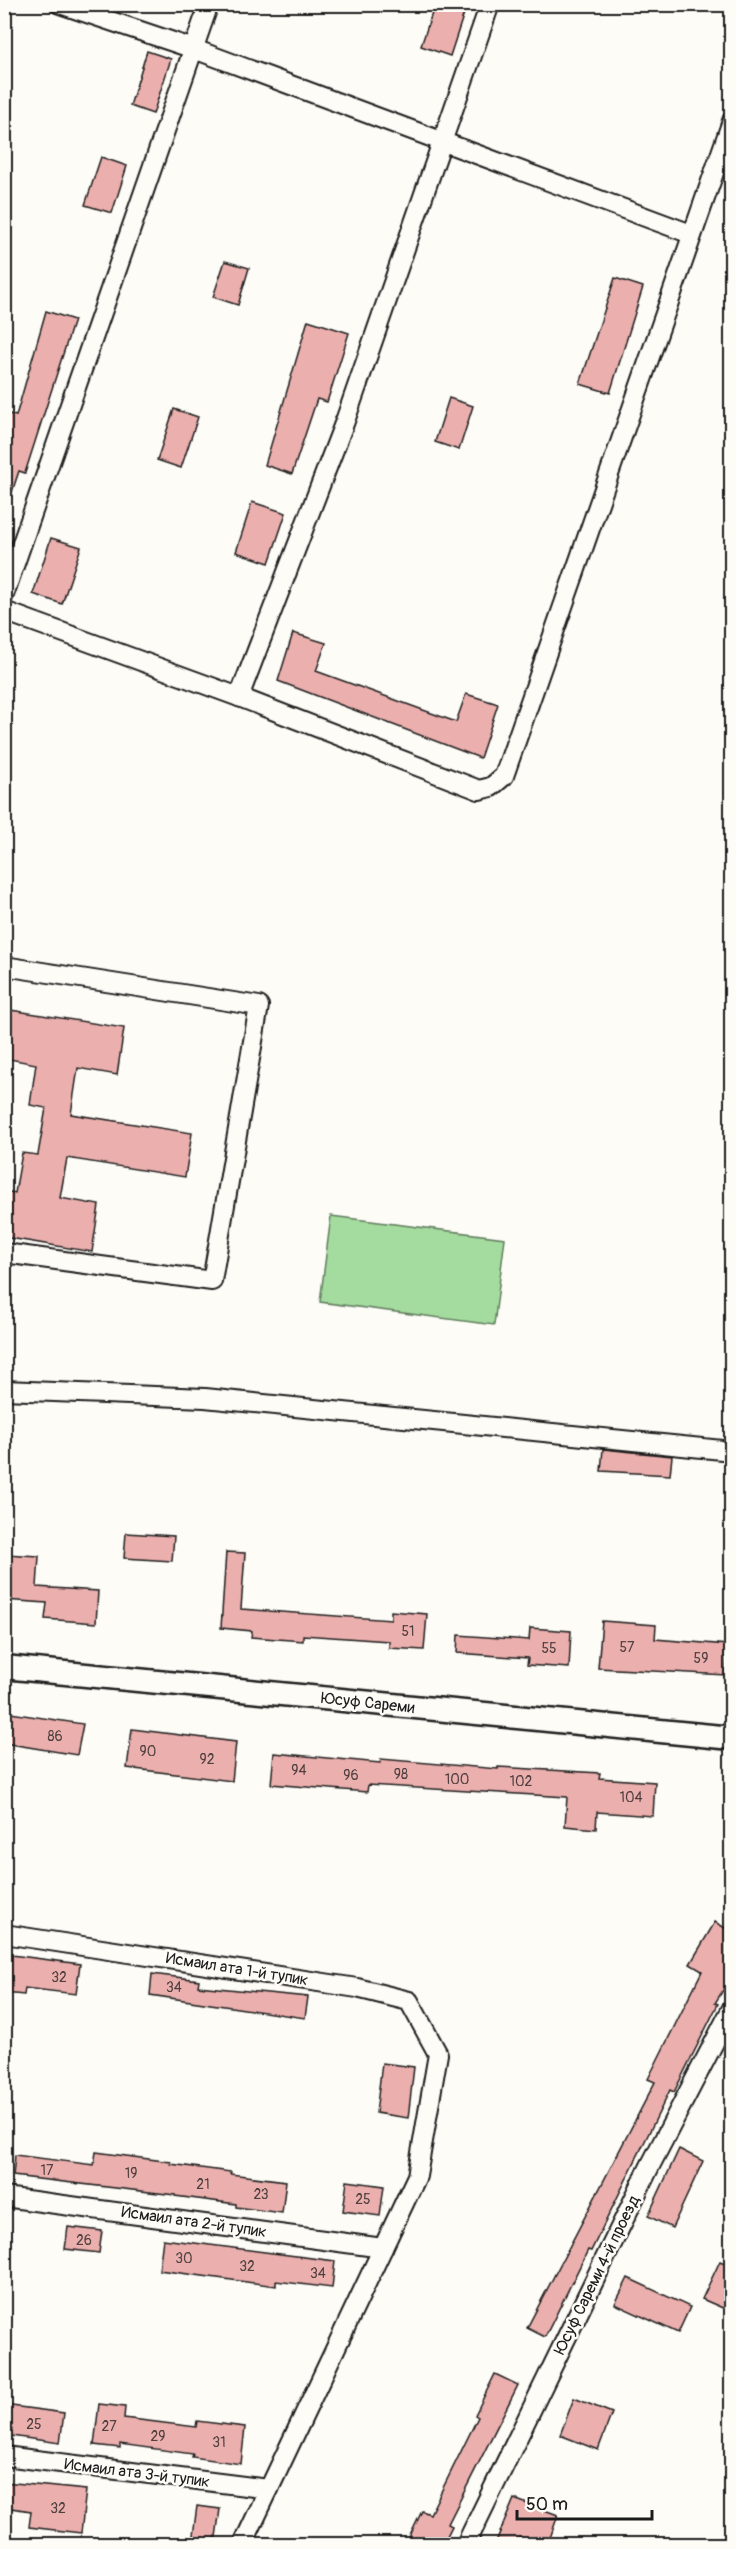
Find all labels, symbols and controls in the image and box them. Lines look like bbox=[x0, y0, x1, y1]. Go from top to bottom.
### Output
house number: 51 bbox=[401, 1623, 415, 1640]
house number: 57 bbox=[620, 1639, 635, 1656]
house number: 55 bbox=[541, 1640, 557, 1657]
house number: 59 bbox=[694, 1650, 708, 1667]
street label: Юсуф Сареми bbox=[320, 1688, 416, 1718]
house number: 86 bbox=[47, 1728, 63, 1745]
house number: 90 bbox=[140, 1743, 156, 1760]
house number: 92 bbox=[199, 1751, 215, 1768]
house number: 94 bbox=[291, 1762, 307, 1779]
house number: 98 bbox=[394, 1766, 408, 1783]
house number: 96 bbox=[343, 1767, 359, 1784]
house number: 100 bbox=[445, 1771, 469, 1788]
house number: 102 bbox=[510, 1773, 533, 1790]
house number: 104 bbox=[619, 1789, 643, 1806]
street label: Исмаил ата 1-й тупик bbox=[164, 1948, 310, 1990]
house number: 32 bbox=[51, 1969, 67, 1986]
house number: 34 bbox=[166, 1979, 182, 1996]
house number: 17 bbox=[41, 2162, 54, 2179]
house number: 19 bbox=[125, 2165, 137, 2182]
house number: 21 bbox=[196, 2176, 210, 2193]
house number: 23 bbox=[253, 2186, 269, 2203]
house number: 25 bbox=[355, 2191, 371, 2208]
street label: Юсуф Сареми 4-й проезд bbox=[550, 2192, 644, 2358]
street label: Исмаил ата 2-й тупик bbox=[120, 2202, 268, 2242]
house number: 26 bbox=[76, 2232, 92, 2249]
house number: 30 bbox=[175, 2250, 193, 2267]
house number: 32 bbox=[239, 2258, 255, 2275]
house number: 34 bbox=[310, 2265, 326, 2282]
house number: 25 bbox=[26, 2416, 42, 2433]
house number: 27 bbox=[101, 2418, 117, 2435]
house number: 29 bbox=[150, 2428, 166, 2445]
house number: 31 bbox=[212, 2434, 226, 2451]
street label: Исмаил ата 3-й тупик bbox=[63, 2454, 211, 2492]
scale bar bbox=[517, 2483, 652, 2521]
text: 50 m bbox=[526, 2493, 568, 2516]
house number: 32 bbox=[50, 2500, 66, 2517]

